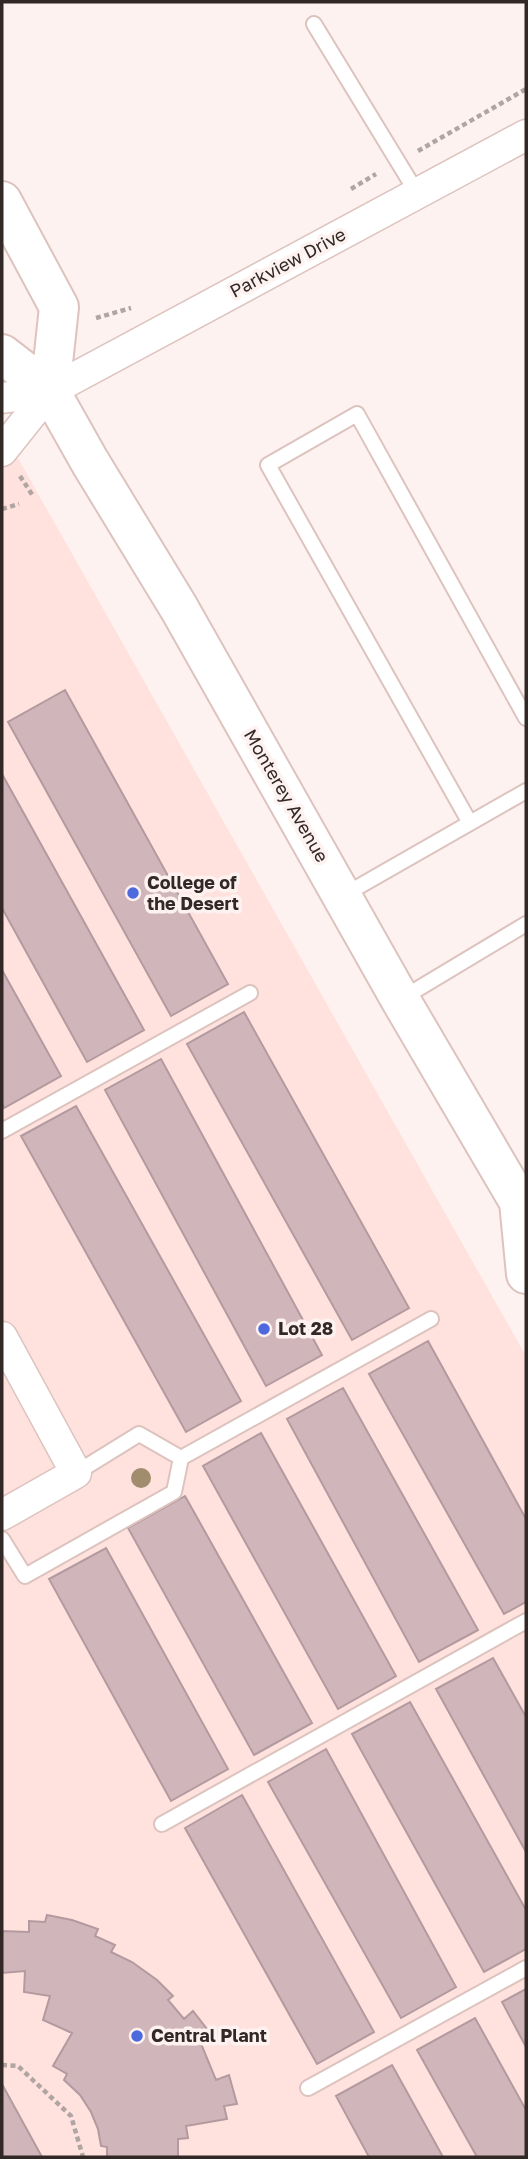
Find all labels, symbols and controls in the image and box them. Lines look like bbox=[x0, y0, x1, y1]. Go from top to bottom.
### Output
street label: Parkview Drive bbox=[226, 222, 349, 302]
street label: Monterey Avenue bbox=[240, 725, 334, 866]
place label: College of the Desert bbox=[147, 871, 239, 914]
marker: College of the Desert bbox=[125, 885, 141, 901]
place label: Lot 28 bbox=[278, 1317, 333, 1339]
marker: Lot 28 bbox=[256, 1321, 272, 1337]
place label: Central Plant bbox=[151, 2024, 267, 2046]
marker: Central Plant bbox=[129, 2028, 145, 2044]

